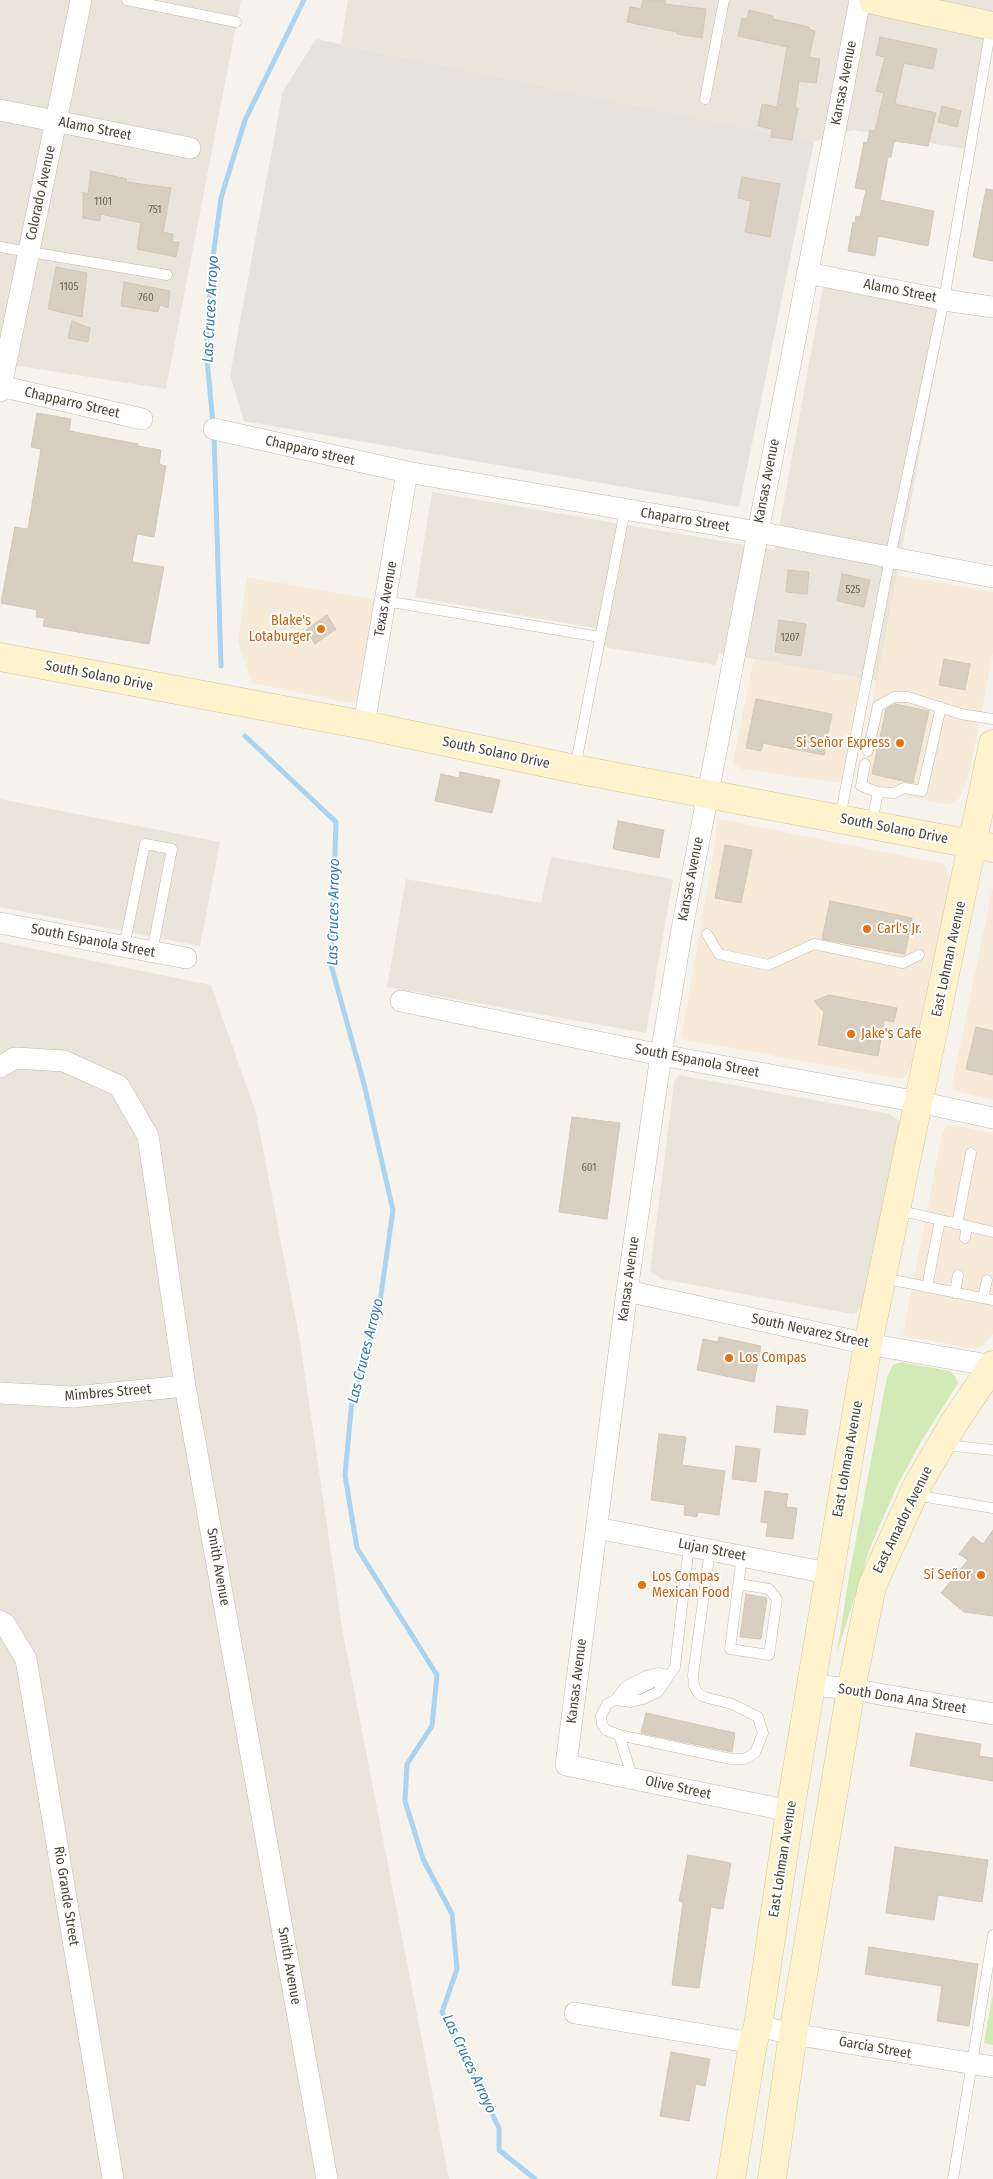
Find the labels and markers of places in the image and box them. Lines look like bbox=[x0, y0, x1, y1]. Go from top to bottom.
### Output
place label: Blake's Lotaburger bbox=[249, 613, 311, 646]
marker: Blake's Lotaburger bbox=[315, 623, 327, 635]
place label: Si Señor Express bbox=[796, 735, 890, 751]
marker: Si Señor Express bbox=[894, 737, 906, 749]
place label: Carl's Jr. bbox=[877, 921, 922, 937]
marker: Carl's Jr. bbox=[861, 923, 873, 935]
place label: Jake's Cafe bbox=[861, 1026, 922, 1042]
marker: Jake's Cafe bbox=[845, 1028, 857, 1040]
place label: Los Compas bbox=[739, 1350, 807, 1366]
marker: Los Compas bbox=[723, 1352, 735, 1364]
place label: Si Señor bbox=[924, 1567, 971, 1583]
place label: Los Compas Mexican Food bbox=[652, 1569, 730, 1601]
marker: Si Señor bbox=[975, 1569, 987, 1581]
marker: Los Compas Mexican Food bbox=[636, 1579, 648, 1591]

